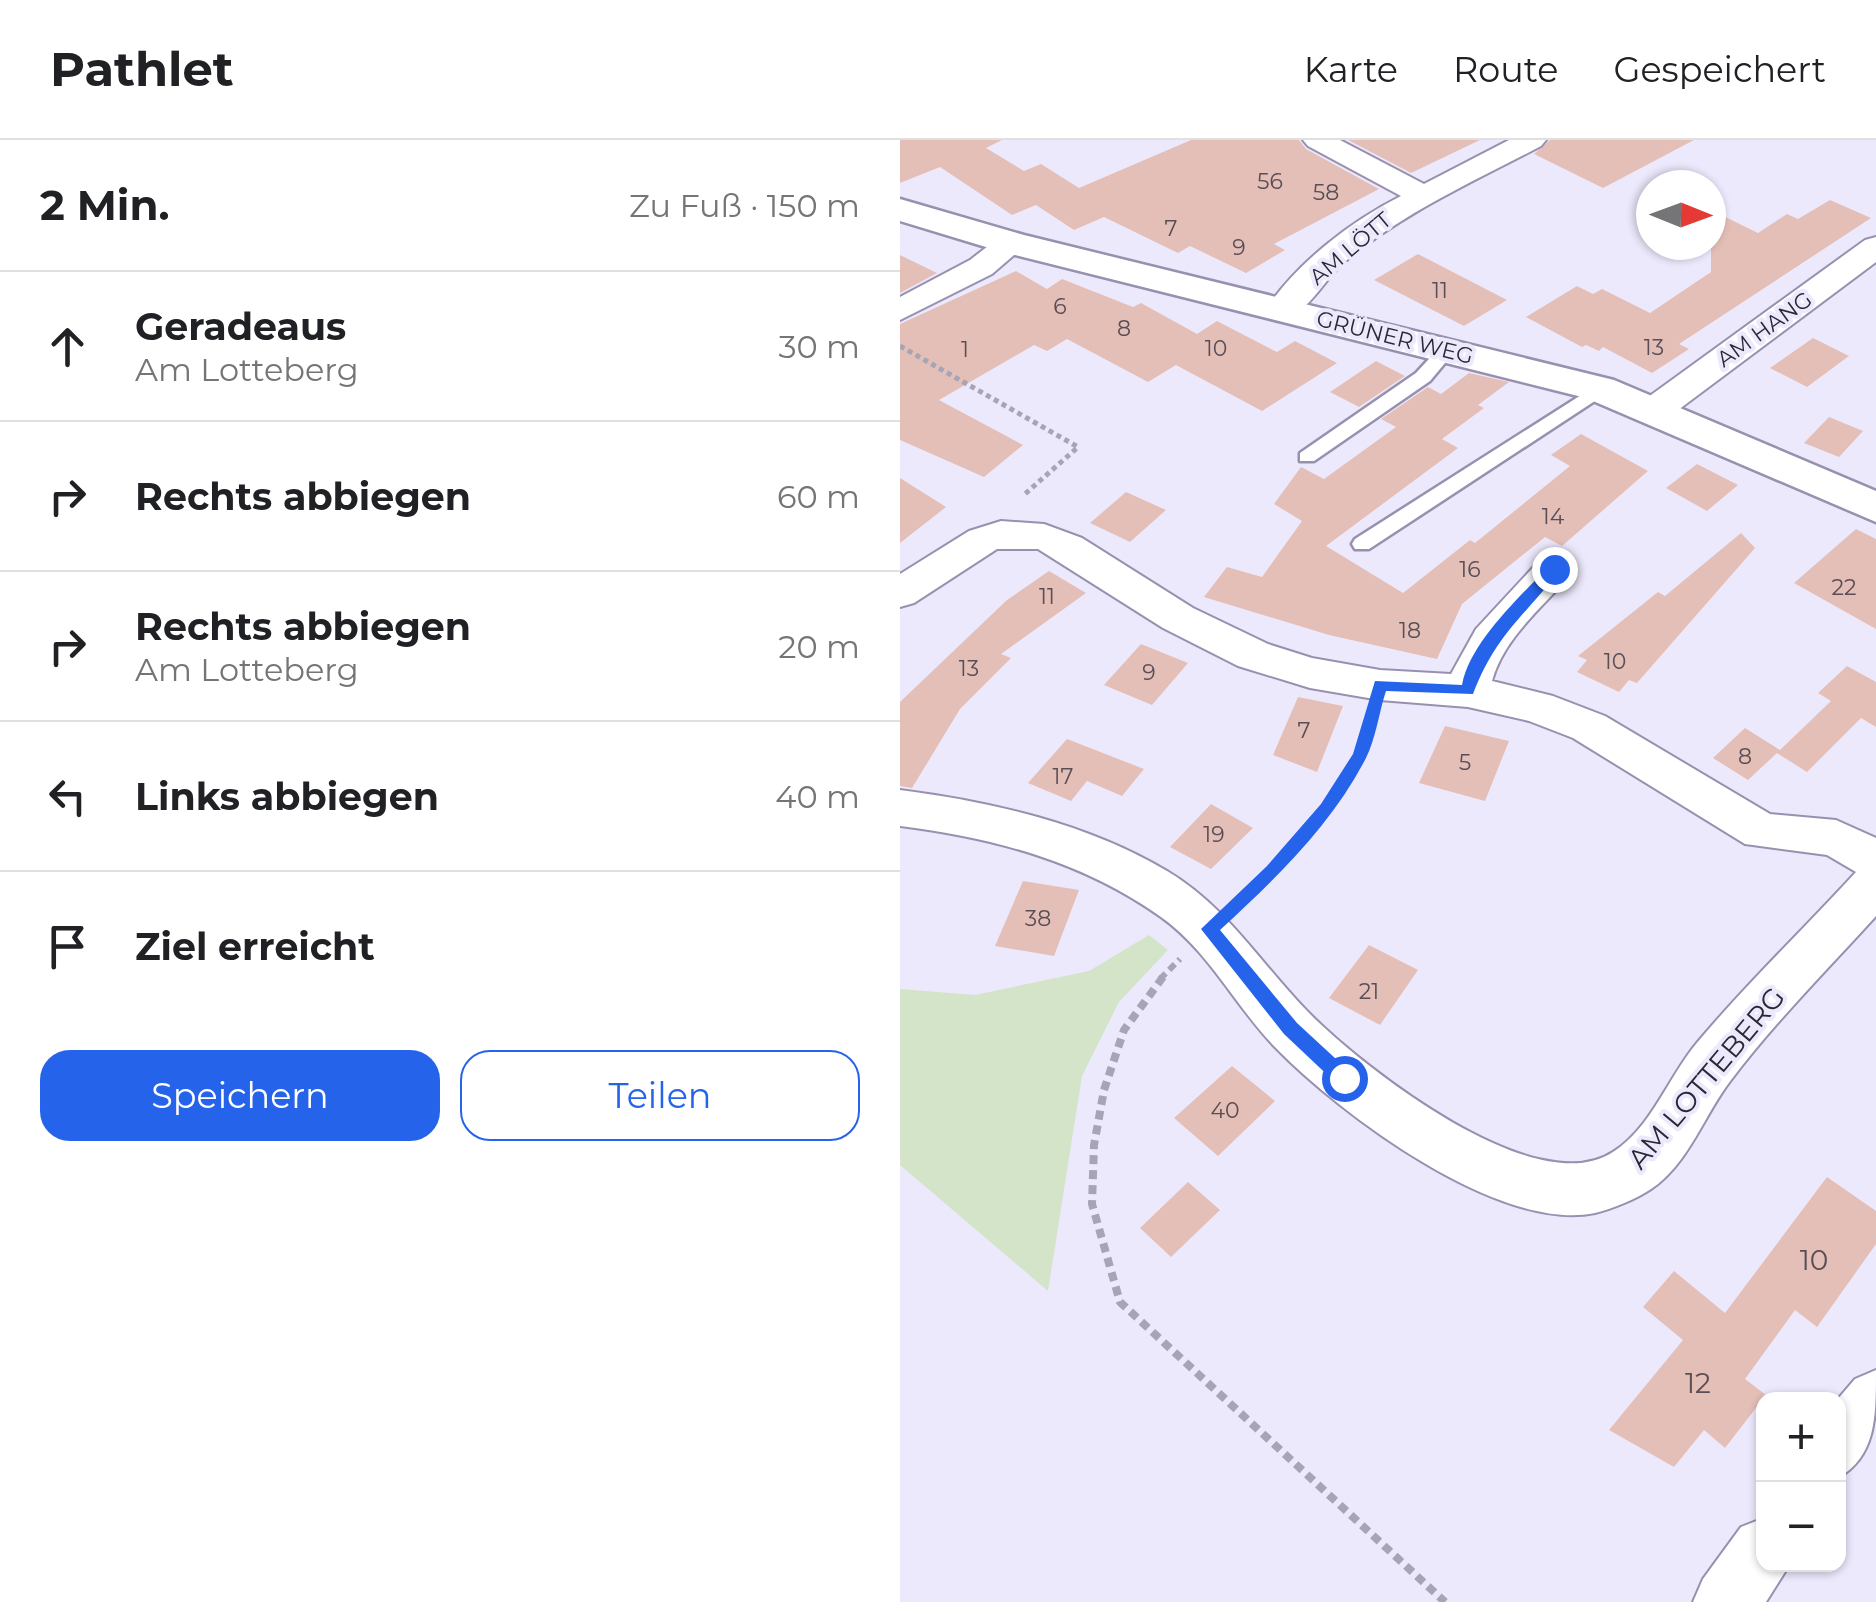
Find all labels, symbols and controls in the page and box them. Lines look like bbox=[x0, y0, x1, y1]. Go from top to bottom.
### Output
text: Pathlet bbox=[50, 40, 234, 98]
text: Karte bbox=[1304, 48, 1398, 91]
text: Route bbox=[1453, 48, 1558, 91]
text: Gespeichert bbox=[1613, 48, 1826, 91]
house number: 56 bbox=[1257, 168, 1283, 195]
north arrow bbox=[1636, 170, 1726, 260]
text: 2 Min. bbox=[40, 179, 169, 231]
house number: 58 bbox=[1313, 179, 1339, 206]
text: Zu Fuß · 150 m bbox=[629, 186, 860, 225]
street label: AM LÖTT bbox=[1304, 206, 1397, 291]
house number: 7 bbox=[1165, 215, 1178, 242]
house number: 9 bbox=[1232, 234, 1246, 261]
house number: 11 bbox=[1432, 277, 1448, 304]
street label: AM HANG bbox=[1711, 286, 1817, 373]
house number: 6 bbox=[1053, 293, 1067, 320]
text: Geradeaus bbox=[135, 303, 346, 350]
street label: GRÜNER WEG bbox=[1314, 305, 1476, 370]
house number: 8 bbox=[1117, 315, 1131, 342]
icon: ahead bbox=[40, 319, 95, 374]
text: 30 m bbox=[778, 327, 860, 366]
house number: 13 bbox=[1644, 334, 1664, 361]
house number: 10 bbox=[1205, 335, 1227, 362]
house number: 1 bbox=[961, 336, 969, 363]
text: Am Lotteberg bbox=[135, 350, 359, 389]
icon: right bbox=[40, 469, 95, 524]
text: Rechts abbiegen bbox=[135, 473, 471, 520]
text: 60 m bbox=[777, 477, 860, 516]
house number: 14 bbox=[1542, 503, 1565, 530]
route end bbox=[1532, 547, 1578, 593]
house number: 16 bbox=[1459, 556, 1481, 583]
house number: 22 bbox=[1832, 574, 1857, 601]
house number: 11 bbox=[1039, 583, 1055, 610]
text: Rechts abbiegen bbox=[135, 603, 471, 650]
house number: 18 bbox=[1399, 617, 1421, 644]
icon: right bbox=[40, 619, 95, 674]
text: 20 m bbox=[778, 627, 860, 666]
house number: 10 bbox=[1604, 648, 1626, 675]
text: Am Lotteberg bbox=[135, 650, 359, 689]
house number: 13 bbox=[959, 655, 979, 682]
house number: 9 bbox=[1142, 659, 1156, 686]
house number: 7 bbox=[1298, 717, 1311, 744]
house number: 8 bbox=[1738, 743, 1752, 770]
house number: 5 bbox=[1459, 749, 1471, 776]
house number: 17 bbox=[1053, 763, 1073, 790]
icon: left bbox=[40, 769, 95, 824]
text: Links abbiegen bbox=[135, 773, 439, 820]
text: 40 m bbox=[775, 777, 860, 816]
house number: 19 bbox=[1203, 821, 1225, 848]
house number: 38 bbox=[1025, 905, 1051, 932]
icon: arrive bbox=[40, 919, 95, 974]
text: Ziel erreicht bbox=[135, 923, 375, 970]
house number: 21 bbox=[1359, 978, 1379, 1005]
street label: AM LOTTEBERG bbox=[1620, 980, 1792, 1176]
button: Speichern bbox=[40, 1050, 440, 1141]
button: Teilen bbox=[460, 1050, 860, 1141]
route start bbox=[1322, 1056, 1368, 1102]
house number: 40 bbox=[1210, 1097, 1240, 1124]
house number: 10 bbox=[1800, 1243, 1828, 1277]
house number: 12 bbox=[1685, 1366, 1711, 1400]
map controls bbox=[1756, 1392, 1846, 1572]
button: + bbox=[1756, 1392, 1846, 1482]
button: − bbox=[1756, 1482, 1846, 1572]

